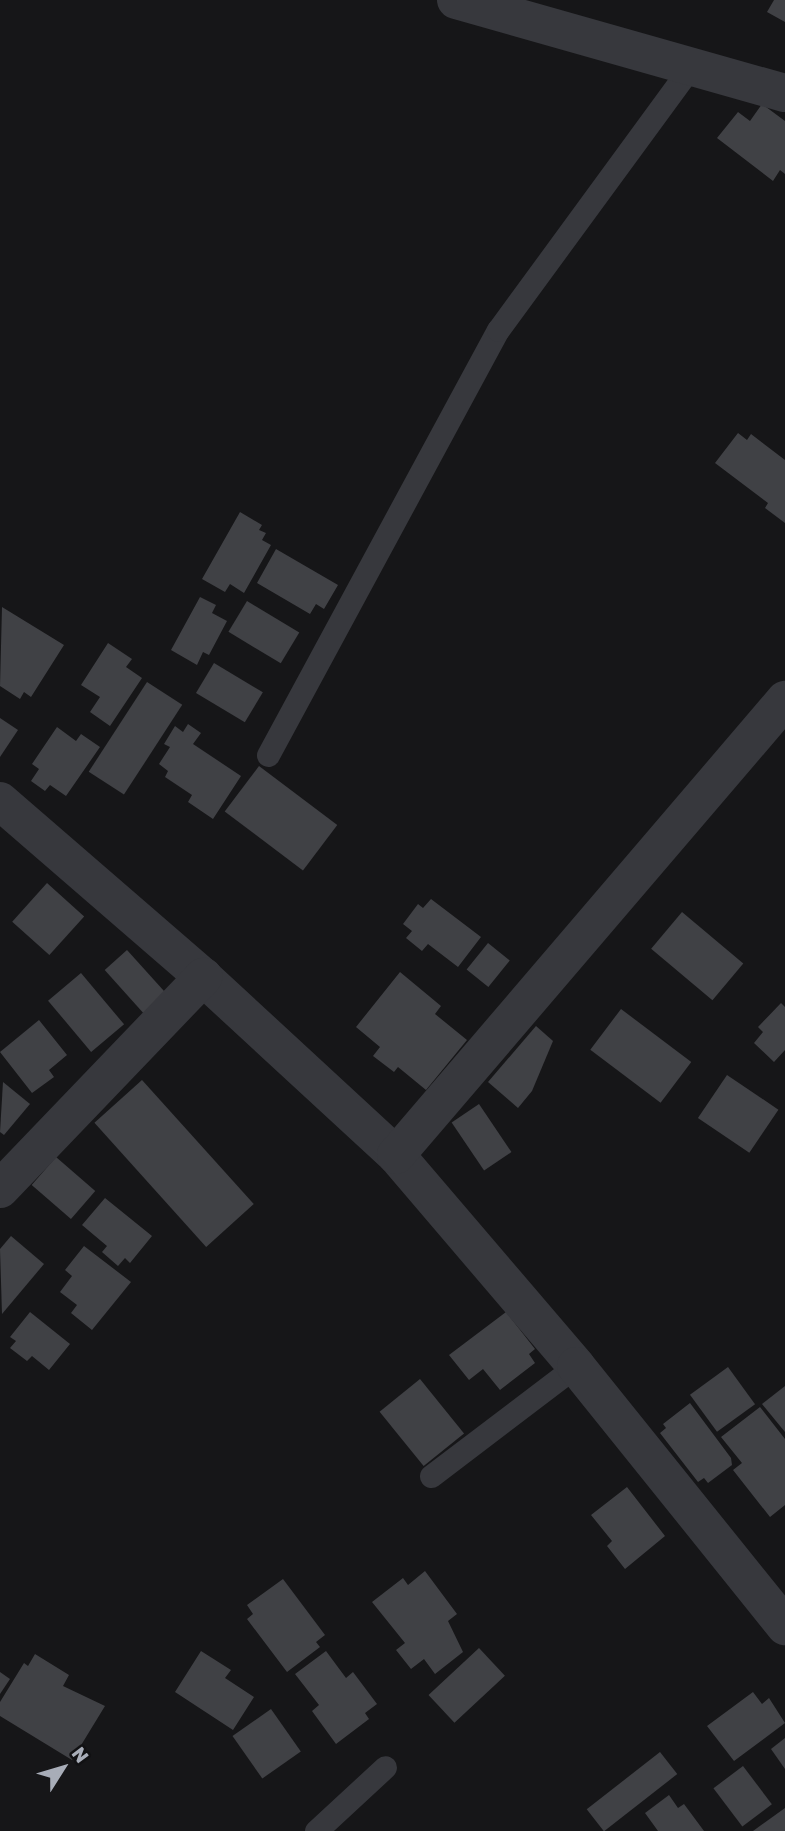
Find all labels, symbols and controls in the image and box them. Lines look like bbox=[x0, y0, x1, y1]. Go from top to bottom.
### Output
north arrow bbox=[28, 1733, 98, 1803]
text: N bbox=[67, 1743, 93, 1767]

